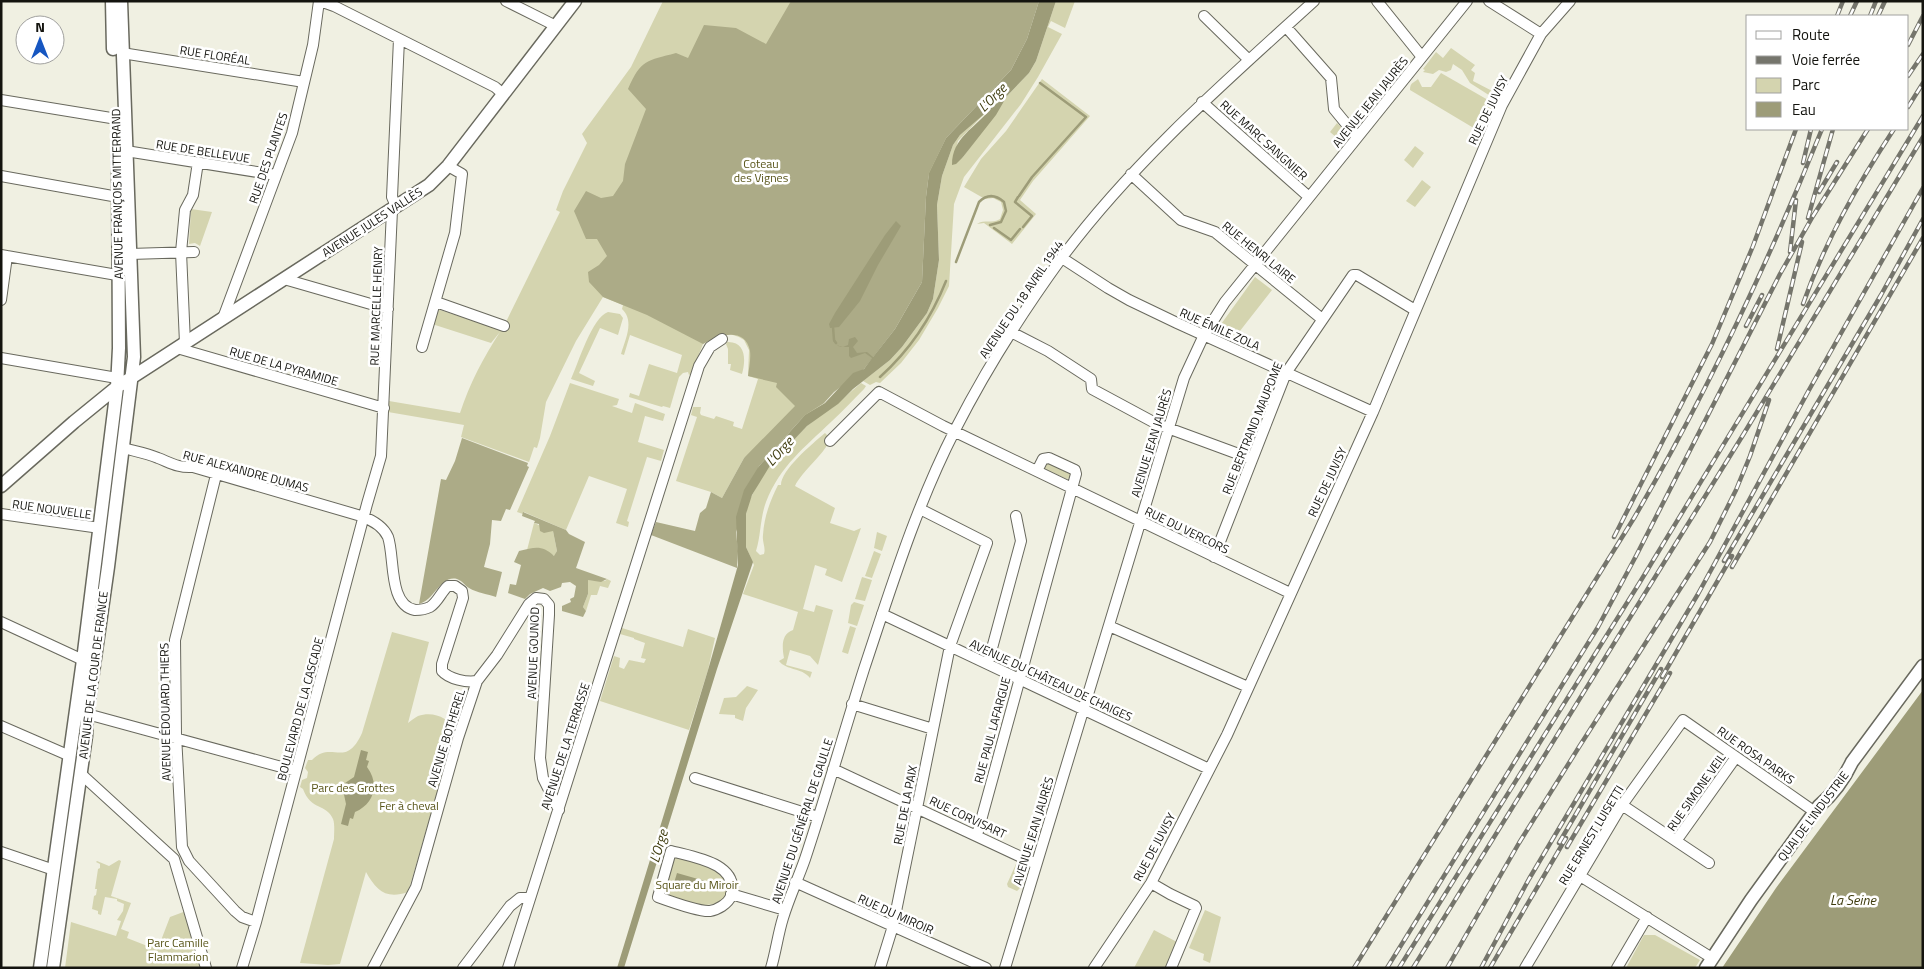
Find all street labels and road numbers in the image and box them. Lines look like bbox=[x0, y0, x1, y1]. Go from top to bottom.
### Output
street label: RUE FLORÉAL bbox=[178, 40, 252, 70]
street label: AVENUE JEAN JAURÈS bbox=[1327, 52, 1413, 152]
street label: RUE DE JUVISY bbox=[1463, 71, 1513, 148]
street label: RUE MARC SANGNIER bbox=[1216, 95, 1312, 185]
street label: AVENUE FRANÇOIS MITTERRAND bbox=[106, 108, 128, 280]
street label: RUE DES PLANTES bbox=[243, 110, 293, 206]
street label: RUE DE BELLEVUE bbox=[155, 134, 252, 168]
street label: AVENUE JULES VALLÈS bbox=[318, 182, 426, 262]
street label: RUE HENRI LAIRE bbox=[1218, 216, 1300, 288]
street label: AVENUE DU 18 AVRIL 1944 bbox=[974, 236, 1068, 362]
street label: RUE MARCELLE HENRY bbox=[364, 245, 388, 366]
street label: RUE ÉMILE ZOLA bbox=[1177, 303, 1263, 355]
street label: RUE DE LA PYRAMIDE bbox=[227, 341, 341, 391]
street label: RUE BERTRAND MAUPOME bbox=[1217, 358, 1287, 497]
street label: AVENUE JEAN JAURÈS bbox=[1125, 387, 1177, 499]
street label: RUE DE JUVISY bbox=[1302, 443, 1352, 520]
street label: RUE ALEXANDRE DUMAS bbox=[181, 445, 311, 497]
street label: RUE NOUVELLE bbox=[11, 494, 93, 524]
street label: RUE DU VERCORS bbox=[1142, 501, 1232, 559]
street label: AVENUE DE LA COUR DE FRANCE bbox=[73, 589, 113, 760]
street label: AVENUE GOUNOD bbox=[522, 606, 544, 699]
street label: AVENUE DU CHÂTEAU DE CHAIGES bbox=[967, 634, 1135, 726]
street label: BOULEVARD DE LA CASCADE bbox=[272, 635, 328, 783]
street label: AVENUE ÉDOUARD THIERS bbox=[154, 643, 176, 781]
street label: RUE PAUL LAFARGUE bbox=[969, 674, 1015, 785]
street label: AVENUE DE LA TERRASSE bbox=[535, 680, 595, 812]
street label: AVENUE BOTHEREL bbox=[422, 686, 470, 789]
street label: RUE ROSA PARKS bbox=[1713, 721, 1799, 789]
street label: AVENUE DU GÉNÉRAL DE GAULLE bbox=[766, 736, 838, 906]
street label: RUE SIMONE VEIL bbox=[1662, 749, 1730, 835]
street label: RUE DE LA PAIX bbox=[888, 763, 922, 846]
street label: QUAI DE L'INDUSTRIE bbox=[1773, 767, 1854, 865]
street label: AVENUE JEAN JAURÈS bbox=[1007, 775, 1059, 887]
street label: RUE ERNEST LUISETTI bbox=[1554, 781, 1628, 889]
street label: RUE CORVISART bbox=[926, 791, 1010, 843]
street label: RUE DE JUVISY bbox=[1128, 809, 1180, 885]
street label: RUE DU MIROIR bbox=[855, 889, 937, 939]

